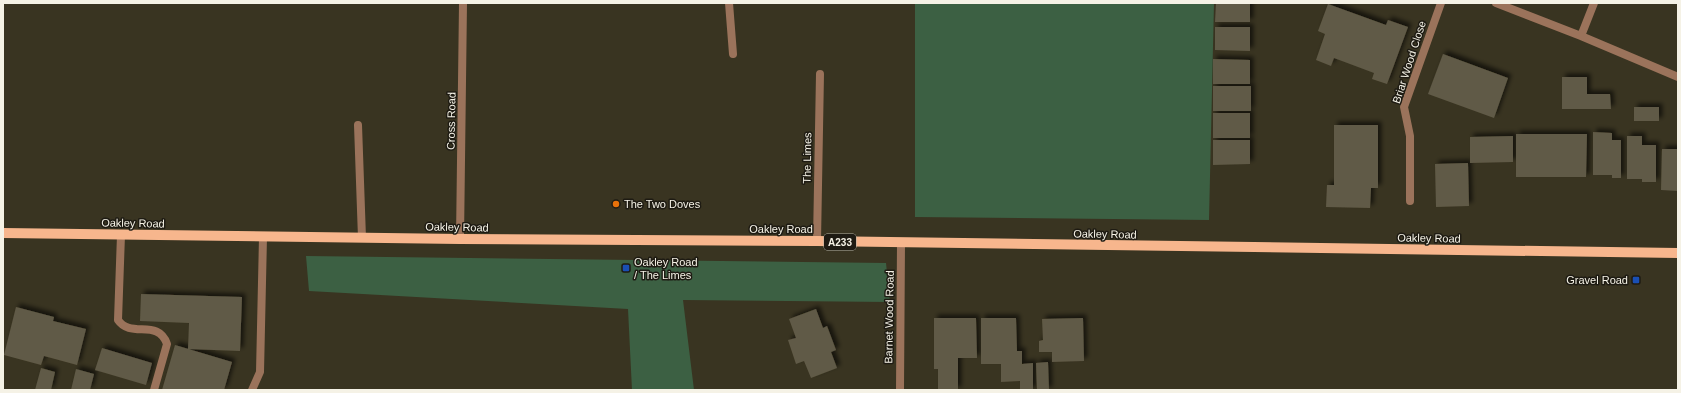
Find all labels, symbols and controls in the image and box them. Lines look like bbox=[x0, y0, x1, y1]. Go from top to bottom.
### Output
street label: Briar Wood Close bbox=[1390, 19, 1428, 105]
street label: Cross Road bbox=[444, 92, 458, 150]
street label: The Limes bbox=[801, 132, 813, 184]
place label: The Two Doves bbox=[624, 198, 701, 210]
marker: The Two Doves bbox=[611, 199, 621, 209]
street label: Oakley Road bbox=[101, 216, 165, 230]
street label: Oakley Road bbox=[425, 220, 489, 234]
street label: Oakley Road bbox=[749, 223, 813, 235]
street label: Oakley Road bbox=[1073, 227, 1137, 241]
street label: Oakley Road bbox=[1397, 231, 1461, 245]
road number: A233 bbox=[824, 234, 856, 250]
place label: Oakley Road / The Limes bbox=[634, 256, 698, 281]
marker: Oakley Road / The Limes bbox=[621, 263, 631, 273]
street label: Barnet Wood Road bbox=[882, 270, 896, 364]
place label: Gravel Road bbox=[1566, 274, 1628, 286]
marker: Gravel Road bbox=[1631, 275, 1641, 285]

